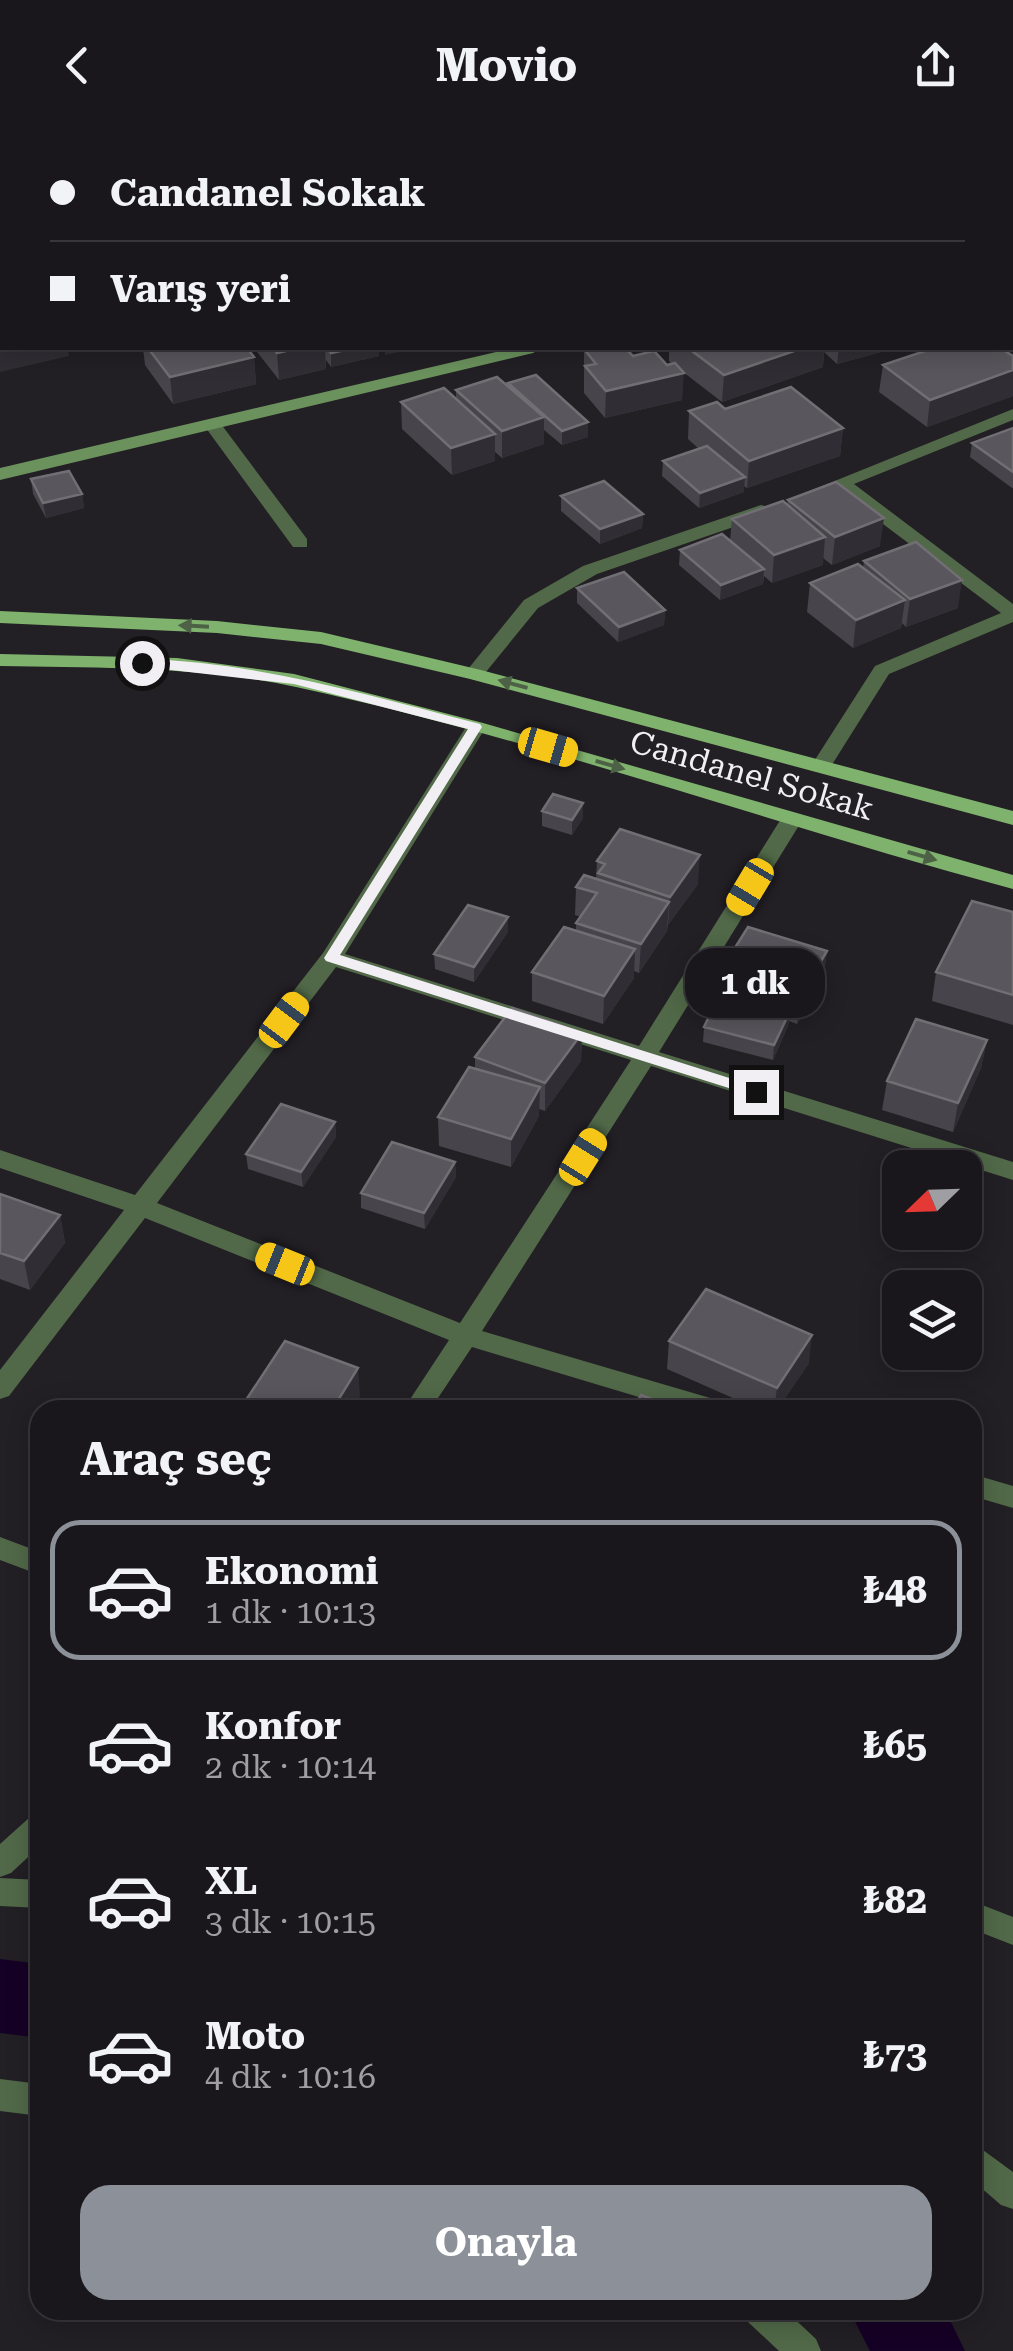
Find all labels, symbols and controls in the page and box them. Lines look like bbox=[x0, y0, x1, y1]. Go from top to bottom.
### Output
icon: back bbox=[50, 38, 105, 93]
icon: share bbox=[908, 38, 963, 93]
text: Movio bbox=[436, 39, 577, 92]
text: Candanel Sokak bbox=[110, 171, 425, 215]
text: Varış yeri bbox=[110, 267, 291, 311]
one-way arrow bbox=[178, 617, 210, 633]
route start bbox=[120, 641, 165, 686]
one-way arrow bbox=[497, 675, 528, 691]
street label: Candanel Sokak bbox=[626, 722, 878, 828]
car bbox=[515, 724, 581, 770]
one-way arrow bbox=[595, 758, 626, 773]
one-way arrow bbox=[907, 849, 938, 864]
car bbox=[722, 854, 778, 920]
callout: 1 dk bbox=[686, 947, 826, 1017]
text: 1 dk bbox=[720, 964, 790, 1002]
car bbox=[254, 987, 314, 1053]
route end bbox=[734, 1070, 779, 1115]
car bbox=[554, 1124, 612, 1190]
north arrow bbox=[882, 1150, 982, 1250]
map controls bbox=[882, 1150, 982, 1370]
car bbox=[252, 1239, 318, 1289]
button: layers bbox=[882, 1270, 982, 1370]
text: Araç seç bbox=[80, 1433, 272, 1486]
icon: car bbox=[85, 1545, 175, 1635]
text: Ekonomi bbox=[205, 1549, 378, 1593]
text: ₺48 bbox=[863, 1568, 927, 1612]
text: 1 dk · 10:13 bbox=[205, 1593, 376, 1631]
icon: car bbox=[85, 1700, 175, 1790]
text: Konfor bbox=[205, 1704, 341, 1748]
text: ₺65 bbox=[863, 1723, 927, 1767]
text: 2 dk · 10:14 bbox=[205, 1748, 376, 1786]
icon: car bbox=[85, 1855, 175, 1945]
text: XL bbox=[205, 1859, 257, 1903]
text: ₺82 bbox=[863, 1878, 927, 1922]
text: 3 dk · 10:15 bbox=[205, 1903, 376, 1941]
icon: car bbox=[85, 2010, 175, 2100]
text: Moto bbox=[205, 2014, 305, 2058]
text: ₺73 bbox=[863, 2033, 927, 2077]
text: 4 dk · 10:16 bbox=[205, 2058, 376, 2096]
button: Onayla bbox=[80, 2185, 932, 2300]

